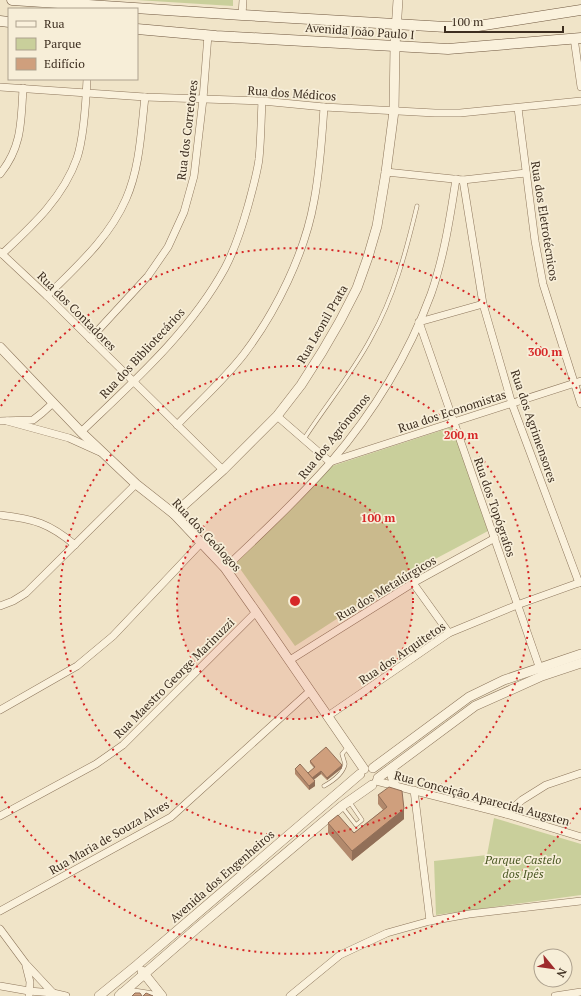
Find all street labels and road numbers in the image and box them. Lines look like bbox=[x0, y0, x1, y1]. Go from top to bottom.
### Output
street label: Avenida João Paulo I bbox=[305, 20, 415, 42]
street label: Rua dos Corretores bbox=[173, 79, 201, 181]
street label: Rua dos Médicos bbox=[247, 82, 337, 104]
street label: Rua dos Eletrotécnicos bbox=[528, 160, 562, 282]
street label: Rua dos Contadores bbox=[34, 268, 120, 354]
street label: Rua Leonil Prata bbox=[293, 282, 351, 366]
street label: Rua dos Bibliotecários bbox=[96, 305, 188, 401]
street label: Rua dos Agrimensores bbox=[508, 368, 560, 484]
street label: Rua dos Economistas bbox=[396, 386, 508, 436]
street label: Rua dos Agrônomos bbox=[295, 390, 373, 482]
street label: Rua dos Topógrafos bbox=[471, 455, 519, 559]
street label: Rua dos Geólogos bbox=[169, 495, 245, 575]
street label: Rua dos Metalúrgicos bbox=[333, 552, 439, 624]
street label: Rua Maestro George Marinuzzi bbox=[111, 614, 238, 741]
street label: Rua dos Arquitetos bbox=[356, 618, 448, 688]
street label: Rua Conceição Aparecida Augsten bbox=[393, 767, 571, 829]
street label: Rua Maria de Souza Alves bbox=[46, 796, 172, 878]
street label: Avenida dos Engenheiros bbox=[167, 826, 277, 926]

